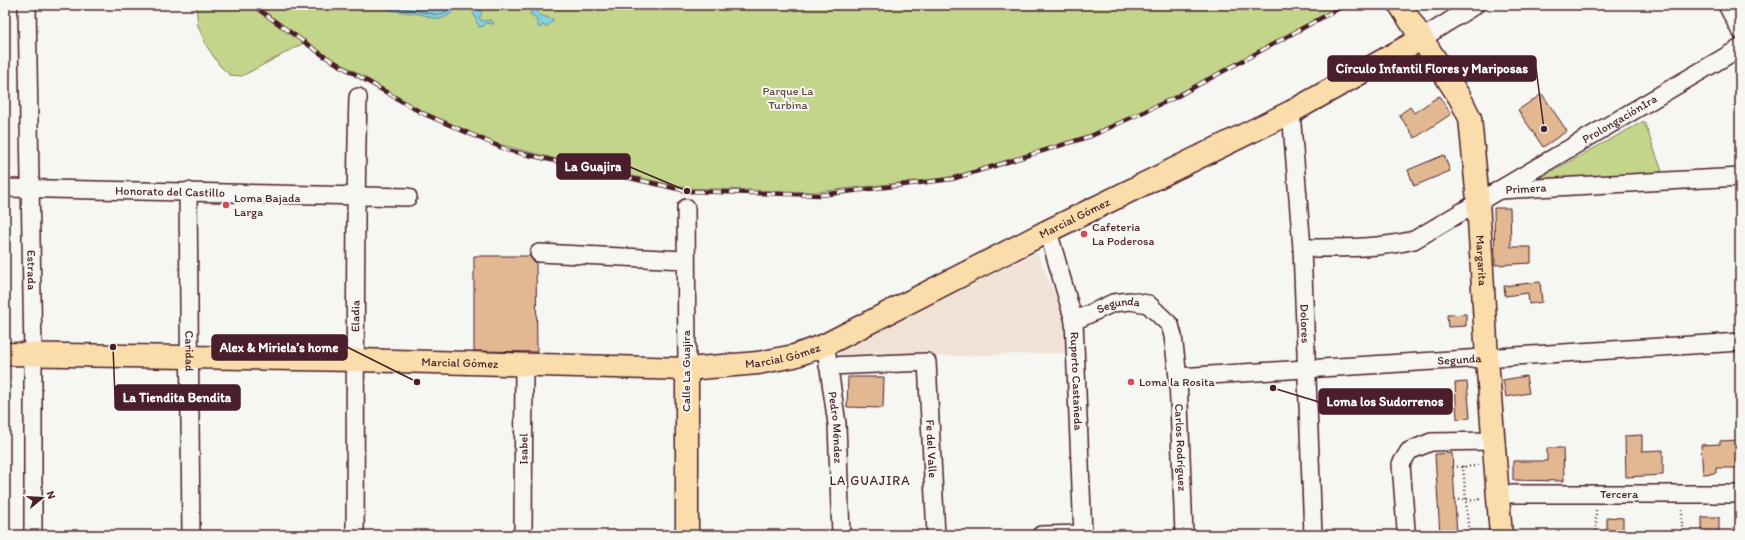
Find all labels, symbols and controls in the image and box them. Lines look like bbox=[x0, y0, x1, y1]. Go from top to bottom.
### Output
callout: Círculo Infantil Flores y Mariposas bbox=[1328, 56, 1536, 81]
text: Círculo Infantil Flores y Mariposas bbox=[1336, 61, 1528, 77]
park label: Parque La Turbina bbox=[763, 84, 814, 112]
street label: Prolongación1ra bbox=[1580, 92, 1659, 146]
callout: La Guajira bbox=[557, 154, 630, 179]
text: La Guajira bbox=[565, 159, 622, 175]
street label: Primera bbox=[1505, 180, 1548, 197]
street label: Honorato del Castillo bbox=[115, 183, 225, 200]
place label: Loma Bajada Larga bbox=[234, 191, 300, 219]
street label: Marcial Gómez bbox=[1037, 195, 1113, 241]
marker: Loma Bajada Larga bbox=[221, 200, 231, 210]
place label: Cafeteria La Poderosa bbox=[1092, 220, 1154, 248]
marker: Cafeteria La Poderosa bbox=[1079, 229, 1089, 239]
street label: Margarita bbox=[1473, 235, 1490, 287]
street label: Estrada bbox=[24, 250, 39, 290]
street label: Segunda bbox=[1095, 294, 1142, 317]
street label: Eladia bbox=[348, 299, 362, 332]
street label: Dolores bbox=[1297, 304, 1313, 343]
street label: Calle La Guajira bbox=[679, 329, 693, 412]
street label: Caridad bbox=[182, 330, 197, 372]
street label: Ruperto Castañeda bbox=[1067, 332, 1086, 432]
callout: Alex & Miriela’s home bbox=[212, 335, 347, 360]
text: Alex & Miriela’s home bbox=[219, 340, 338, 355]
street label: Marcial Gómez bbox=[744, 340, 823, 371]
street label: Segunda bbox=[1437, 351, 1483, 368]
street label: Marcial Gómez bbox=[421, 355, 499, 371]
place label: Loma la Rosita bbox=[1139, 375, 1216, 389]
marker: Loma la Rosita bbox=[1126, 377, 1136, 387]
callout: La Tiendita Bendita bbox=[115, 385, 240, 410]
callout: Loma los Sudorrenos bbox=[1319, 389, 1452, 414]
text: La Tiendita Bendita bbox=[123, 390, 232, 405]
street label: Pedro Méndez bbox=[825, 390, 845, 464]
text: Loma los Sudorrenos bbox=[1327, 394, 1444, 409]
street label: Carlos Rodríguez bbox=[1172, 403, 1189, 492]
street label: Fe del Valle bbox=[923, 419, 940, 479]
street label: Isabel bbox=[516, 433, 531, 465]
district label: LA GUAJIRA bbox=[830, 473, 910, 488]
north arrow bbox=[22, 478, 62, 518]
street label: Tercera bbox=[1600, 487, 1639, 501]
text: N bbox=[44, 490, 58, 501]

